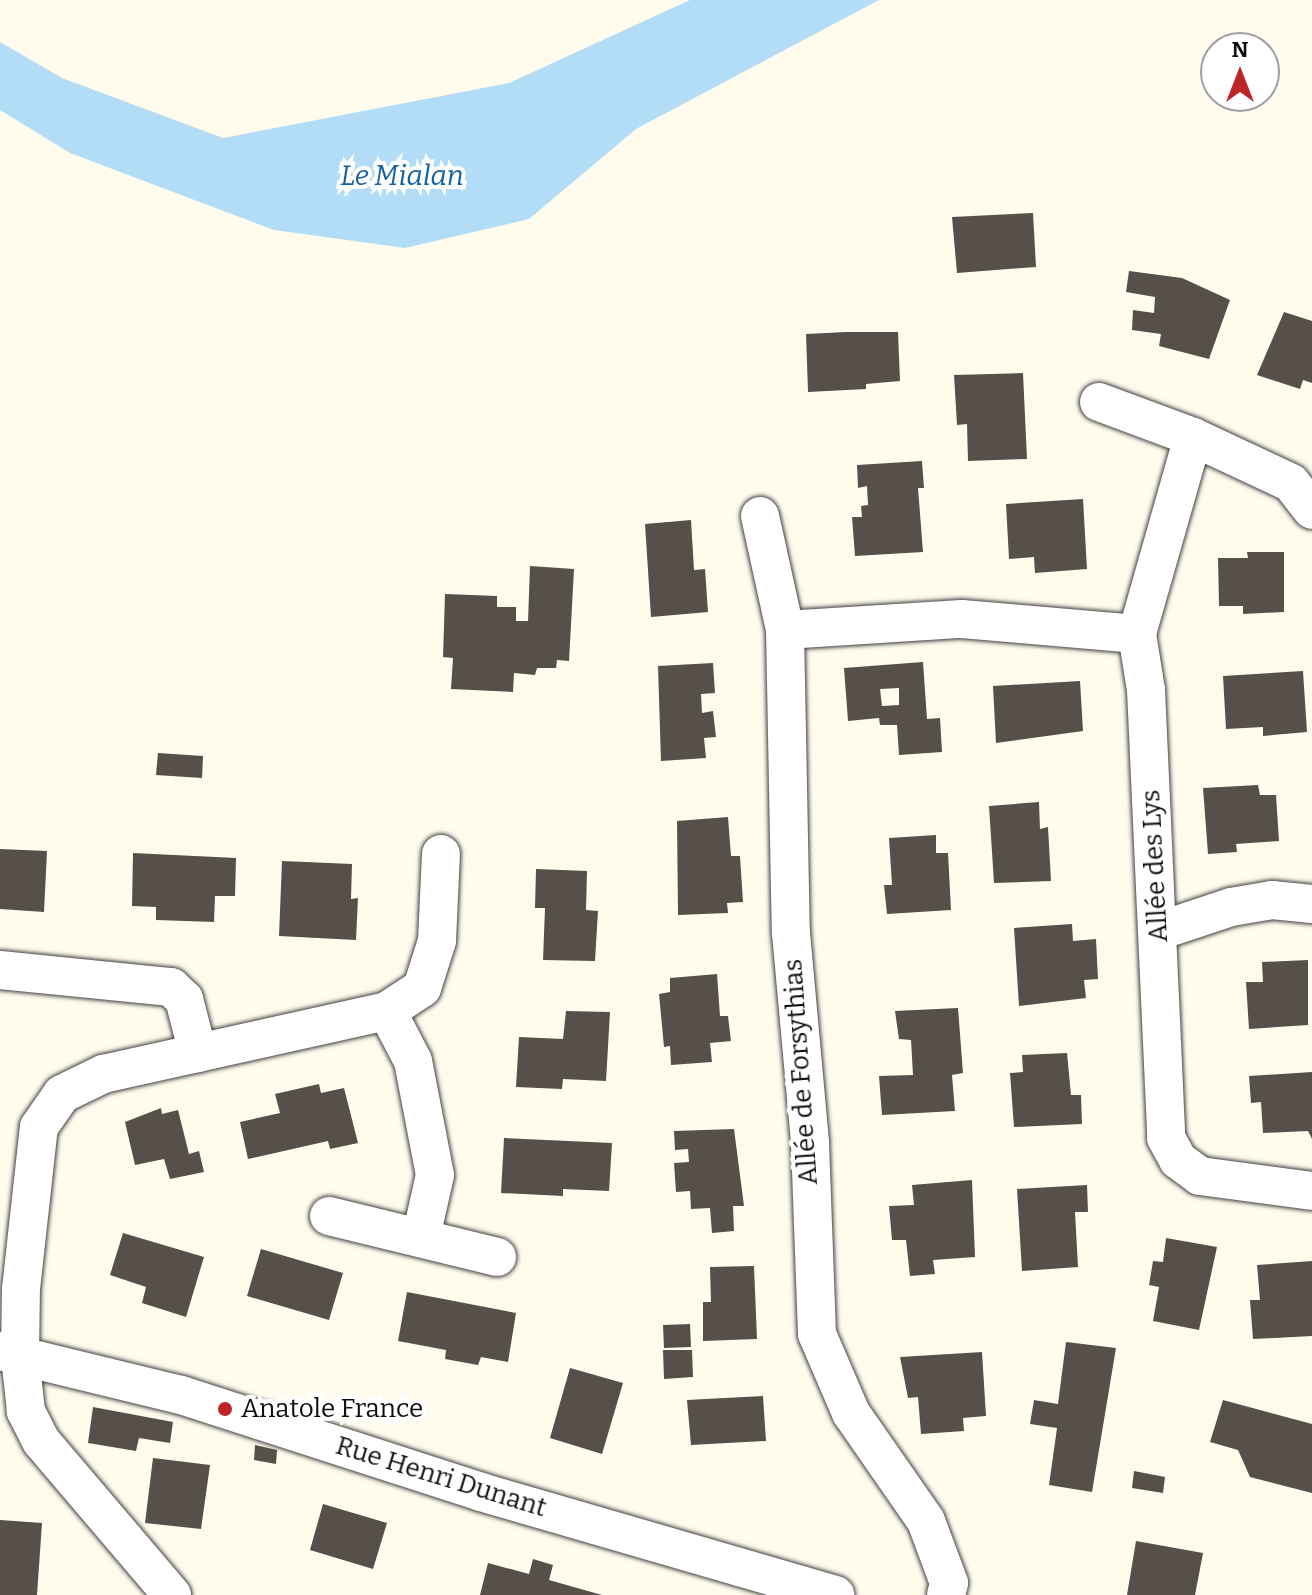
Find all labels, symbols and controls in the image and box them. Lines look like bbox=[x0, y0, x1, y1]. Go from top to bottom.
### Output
north arrow bbox=[1200, 32, 1280, 112]
text: N bbox=[1232, 36, 1248, 63]
water label: Le Mialan bbox=[340, 159, 464, 193]
street label: Allée des Lys bbox=[1135, 789, 1175, 943]
street label: Allée de Forsythias bbox=[778, 958, 824, 1186]
place label: Anatole France bbox=[241, 1393, 423, 1425]
marker: Anatole France bbox=[216, 1400, 234, 1418]
street label: Rue Henri Dunant bbox=[332, 1430, 550, 1524]

